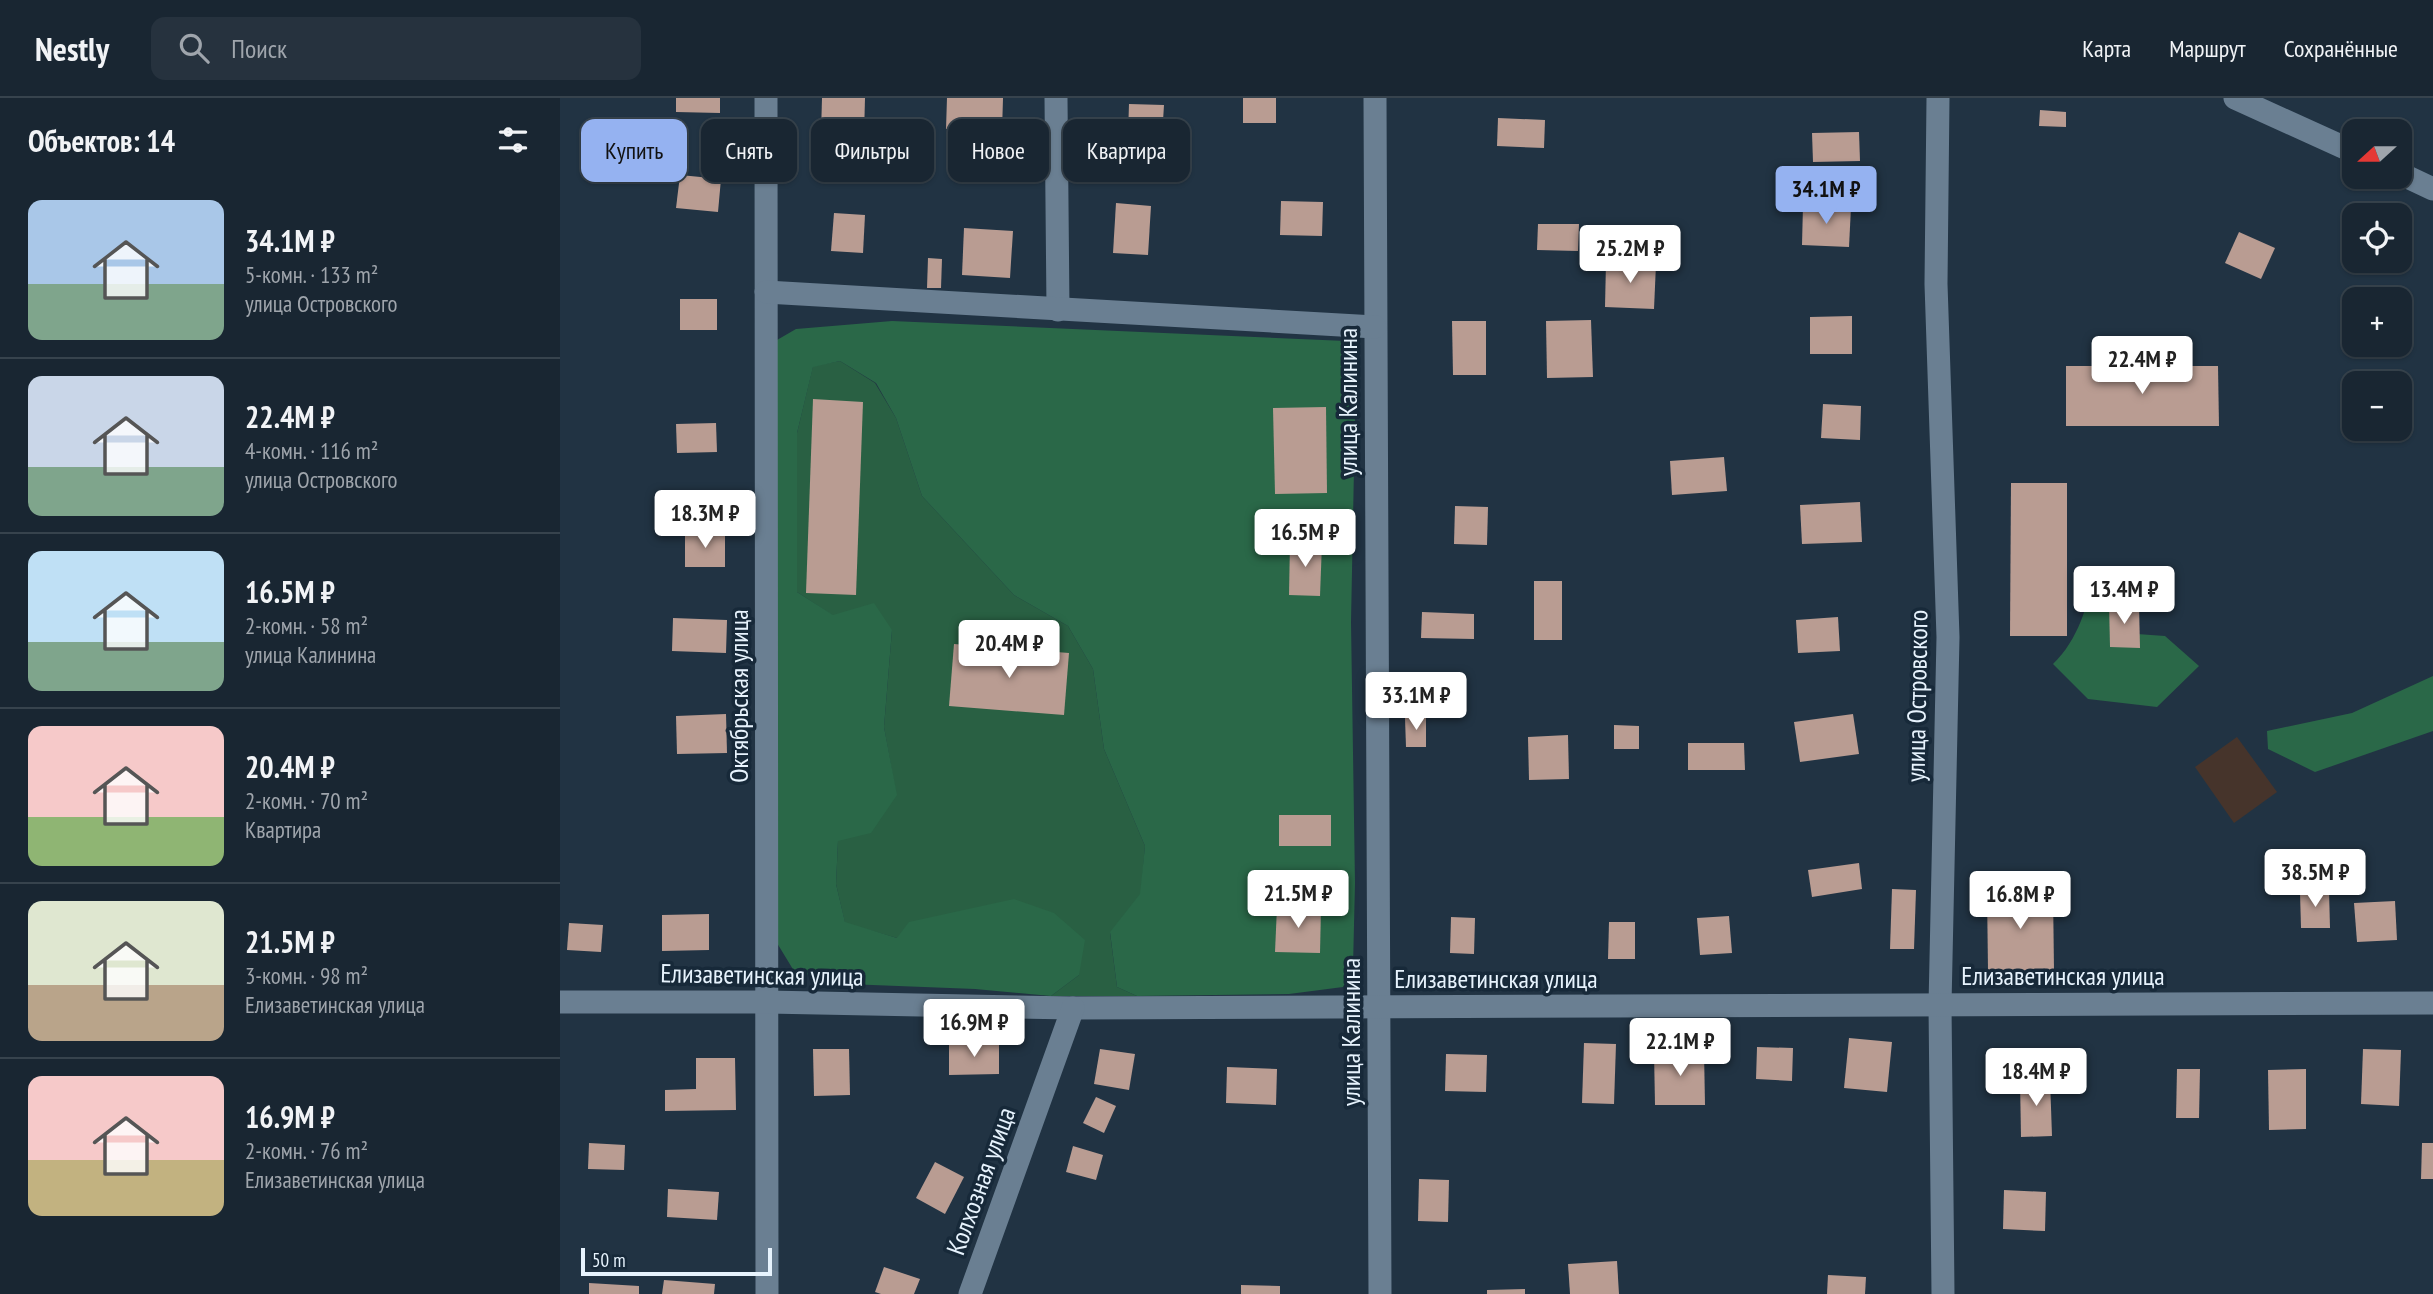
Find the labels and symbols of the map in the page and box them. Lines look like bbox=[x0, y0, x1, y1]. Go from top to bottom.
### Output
north arrow bbox=[2342, 119, 2412, 189]
pin: 34.1M ₽ bbox=[1761, 166, 1891, 226]
pin: 25.2M ₽ bbox=[1565, 226, 1695, 285]
street label: улица Калинина bbox=[1331, 328, 1364, 476]
pin: 22.4M ₽ bbox=[2077, 336, 2207, 396]
pin: 18.3M ₽ bbox=[640, 490, 770, 550]
pin: 16.5M ₽ bbox=[1240, 510, 1370, 569]
pin: 13.4M ₽ bbox=[2059, 566, 2189, 626]
street label: Октябрьская улица bbox=[722, 609, 755, 783]
street label: улица Островского bbox=[1898, 610, 1935, 782]
pin: 20.4M ₽ bbox=[944, 620, 1074, 680]
pin: 33.1M ₽ bbox=[1351, 672, 1481, 732]
pin: 38.5M ₽ bbox=[2250, 850, 2380, 909]
pin: 21.5M ₽ bbox=[1233, 870, 1363, 930]
pin: 16.8M ₽ bbox=[1955, 872, 2085, 931]
street label: Елизаветинская улица bbox=[660, 956, 864, 993]
street label: улица Калинина bbox=[1334, 958, 1367, 1106]
street label: Елизаветинская улица bbox=[1961, 959, 2165, 992]
street label: Елизаветинская улица bbox=[1394, 962, 1598, 995]
pin: 16.9M ₽ bbox=[909, 1000, 1039, 1059]
pin: 22.1M ₽ bbox=[1615, 1018, 1745, 1078]
pin: 18.4M ₽ bbox=[1971, 1048, 2101, 1108]
street label: Колхозная улица bbox=[939, 1103, 1022, 1259]
scale bar bbox=[581, 1245, 772, 1277]

